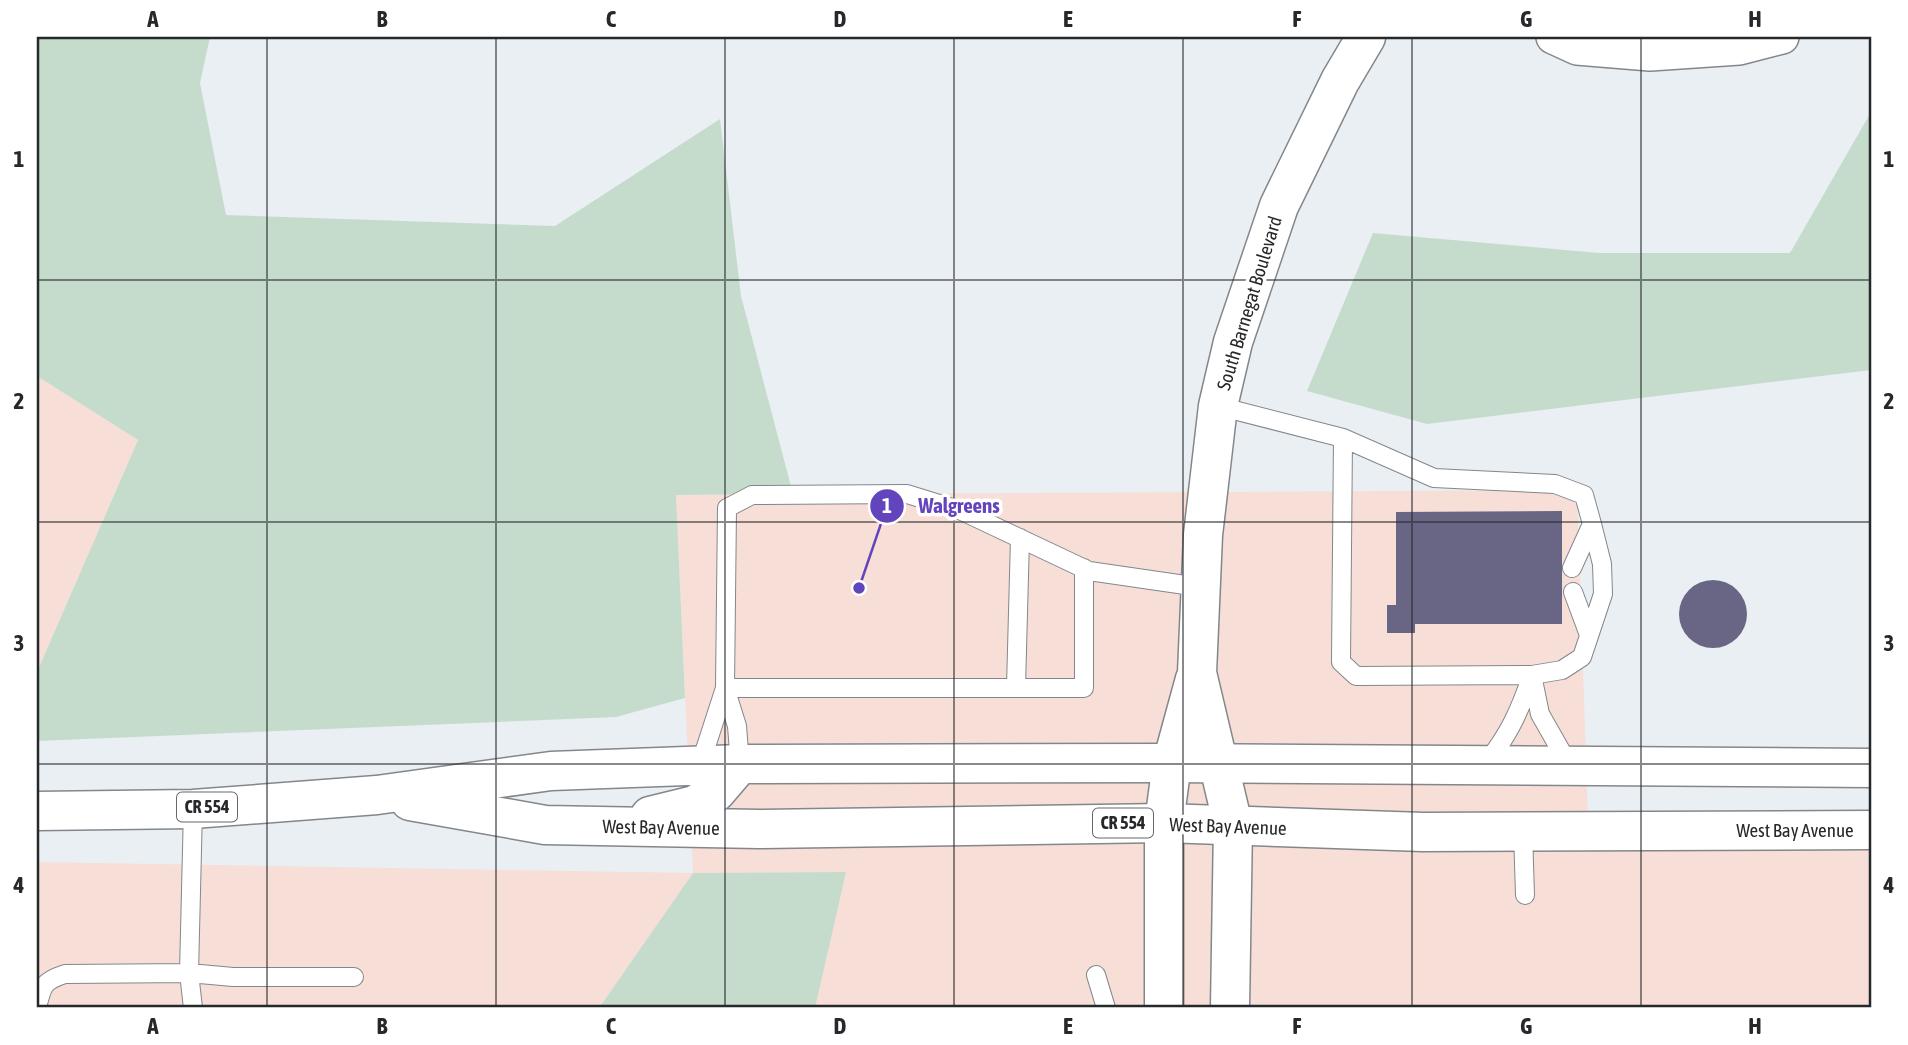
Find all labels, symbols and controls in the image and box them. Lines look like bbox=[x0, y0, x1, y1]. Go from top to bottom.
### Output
text: A bbox=[146, 6, 159, 32]
text: B bbox=[377, 6, 388, 32]
text: C bbox=[606, 6, 617, 32]
text: D bbox=[834, 6, 847, 32]
text: E bbox=[1063, 6, 1073, 32]
text: F bbox=[1292, 6, 1302, 32]
text: G bbox=[1520, 6, 1532, 32]
text: H bbox=[1748, 6, 1762, 32]
text: 1 bbox=[14, 146, 25, 172]
text: 1 bbox=[1884, 146, 1895, 172]
street label: South Barnegat Boulevard bbox=[1212, 213, 1286, 393]
text: 2 bbox=[14, 388, 24, 414]
text: 2 bbox=[1884, 388, 1894, 414]
callout: Walgreens bbox=[869, 485, 1014, 527]
text: 1 bbox=[882, 493, 892, 517]
text: Walgreens bbox=[917, 493, 1000, 517]
text: 3 bbox=[14, 630, 24, 656]
text: 3 bbox=[1884, 630, 1894, 656]
road number: CR 554 bbox=[177, 792, 237, 822]
road number: CR 554 bbox=[1093, 808, 1153, 838]
street label: West Bay Avenue bbox=[1169, 813, 1287, 839]
street label: West Bay Avenue bbox=[602, 815, 720, 839]
street label: West Bay Avenue bbox=[1736, 819, 1854, 841]
text: 4 bbox=[13, 872, 25, 898]
text: 4 bbox=[1883, 872, 1895, 898]
text: A bbox=[146, 1013, 159, 1039]
text: B bbox=[377, 1013, 388, 1039]
text: C bbox=[606, 1013, 617, 1039]
text: D bbox=[834, 1013, 847, 1039]
text: E bbox=[1063, 1013, 1073, 1039]
text: F bbox=[1292, 1013, 1302, 1039]
text: G bbox=[1520, 1013, 1532, 1039]
text: H bbox=[1748, 1013, 1762, 1039]

